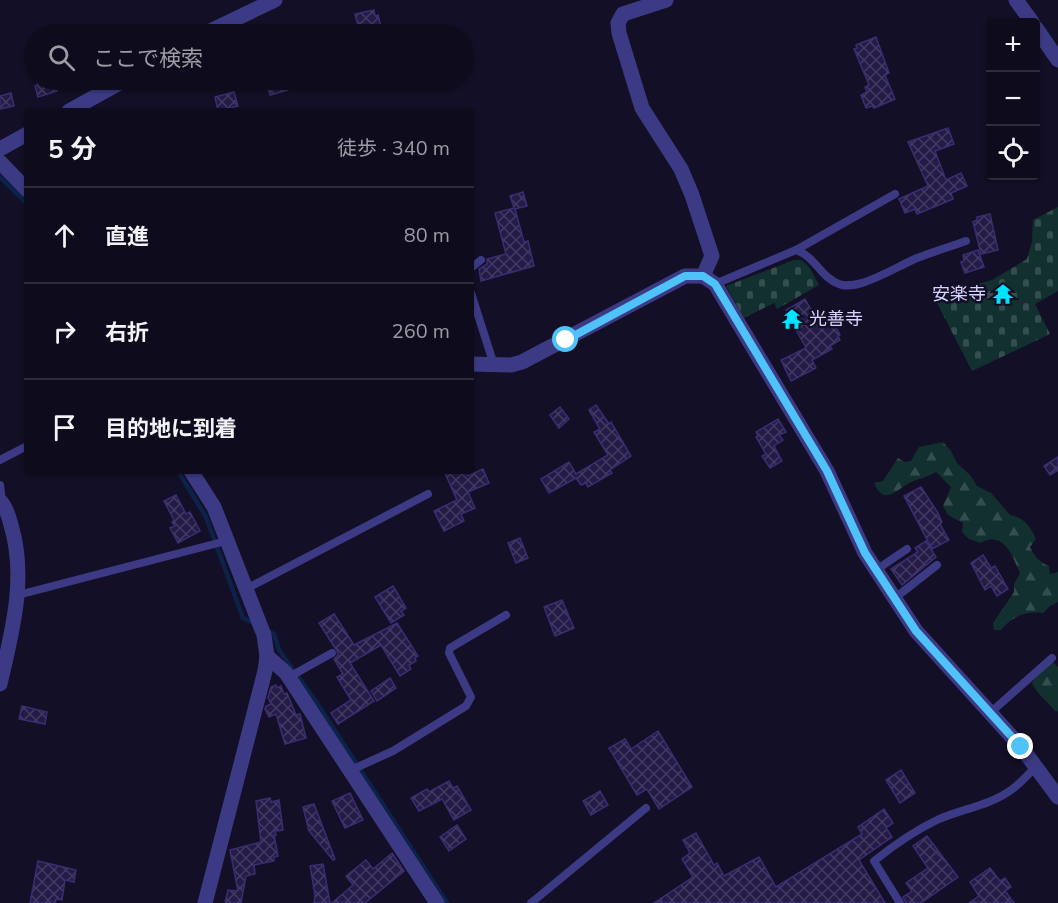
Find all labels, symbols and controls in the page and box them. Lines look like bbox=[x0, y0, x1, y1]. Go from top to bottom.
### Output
map controls bbox=[986, 18, 1040, 180]
button: + bbox=[986, 18, 1040, 72]
search box bbox=[24, 24, 474, 90]
icon: search bbox=[45, 41, 78, 74]
text: ここで検索 bbox=[93, 44, 203, 74]
button: − bbox=[986, 72, 1040, 126]
button: locate bbox=[986, 126, 1040, 180]
text: 5 分 bbox=[48, 132, 97, 167]
text: 徒歩 · 340 m bbox=[337, 135, 450, 162]
icon: ahead bbox=[48, 219, 81, 252]
text: 直進 bbox=[105, 222, 149, 252]
text: 80 m bbox=[404, 222, 450, 249]
place label: 安楽寺 bbox=[932, 282, 986, 306]
temple icon: 安楽寺 bbox=[991, 282, 1015, 306]
temple icon: 光善寺 bbox=[780, 307, 804, 331]
place label: 光善寺 bbox=[809, 307, 863, 331]
icon: right bbox=[48, 315, 81, 348]
text: 右折 bbox=[105, 318, 149, 348]
text: 260 m bbox=[392, 318, 450, 345]
route start bbox=[552, 326, 578, 352]
icon: arrive bbox=[48, 411, 81, 444]
text: 目的地に到着 bbox=[105, 414, 237, 444]
route end bbox=[1007, 733, 1033, 759]

